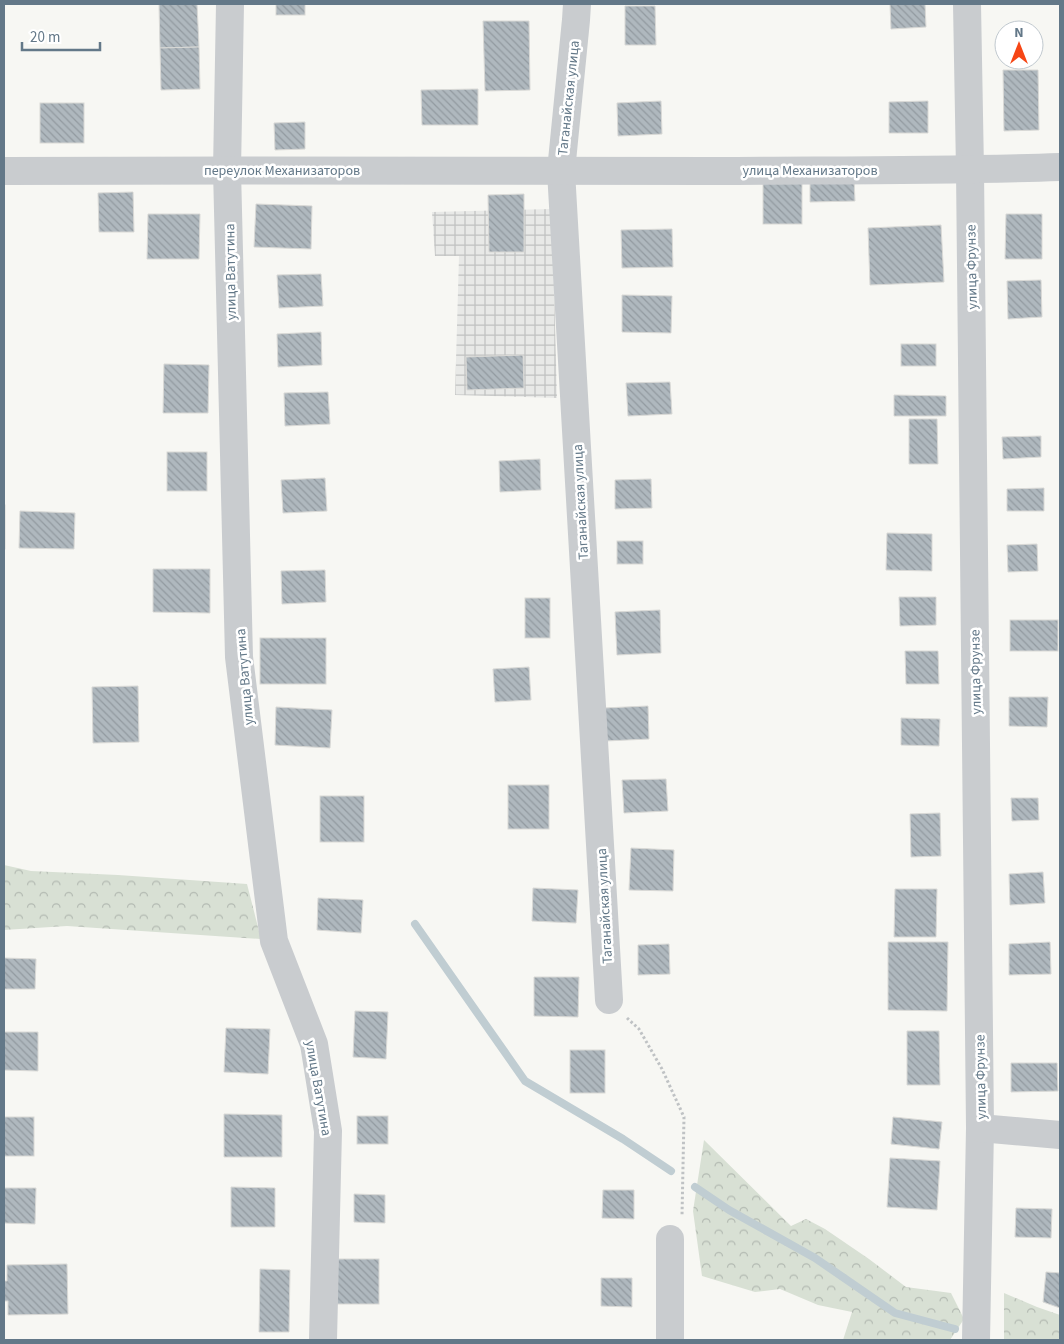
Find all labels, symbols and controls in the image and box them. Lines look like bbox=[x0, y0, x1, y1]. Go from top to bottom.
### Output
scale bar bbox=[22, 20, 100, 52]
north arrow bbox=[994, 20, 1044, 70]
text: N bbox=[1014, 23, 1024, 43]
text: 20 m bbox=[30, 27, 60, 48]
street label: Таганайская улица bbox=[553, 40, 585, 157]
street label: переулок Механизаторов bbox=[204, 161, 360, 181]
street label: улица Механизаторов bbox=[742, 161, 878, 181]
street label: улица Ватутина bbox=[220, 223, 242, 321]
street label: улица Фрунзе bbox=[961, 224, 983, 310]
street label: Таганайская улица bbox=[568, 444, 594, 560]
street label: улица Ватутина bbox=[231, 628, 259, 726]
street label: улица Фрунзе bbox=[965, 629, 987, 715]
street label: Таганайская улица bbox=[592, 848, 618, 964]
street label: улица Фрунзе bbox=[970, 1034, 992, 1120]
street label: улица Ватутина bbox=[300, 1039, 336, 1138]

